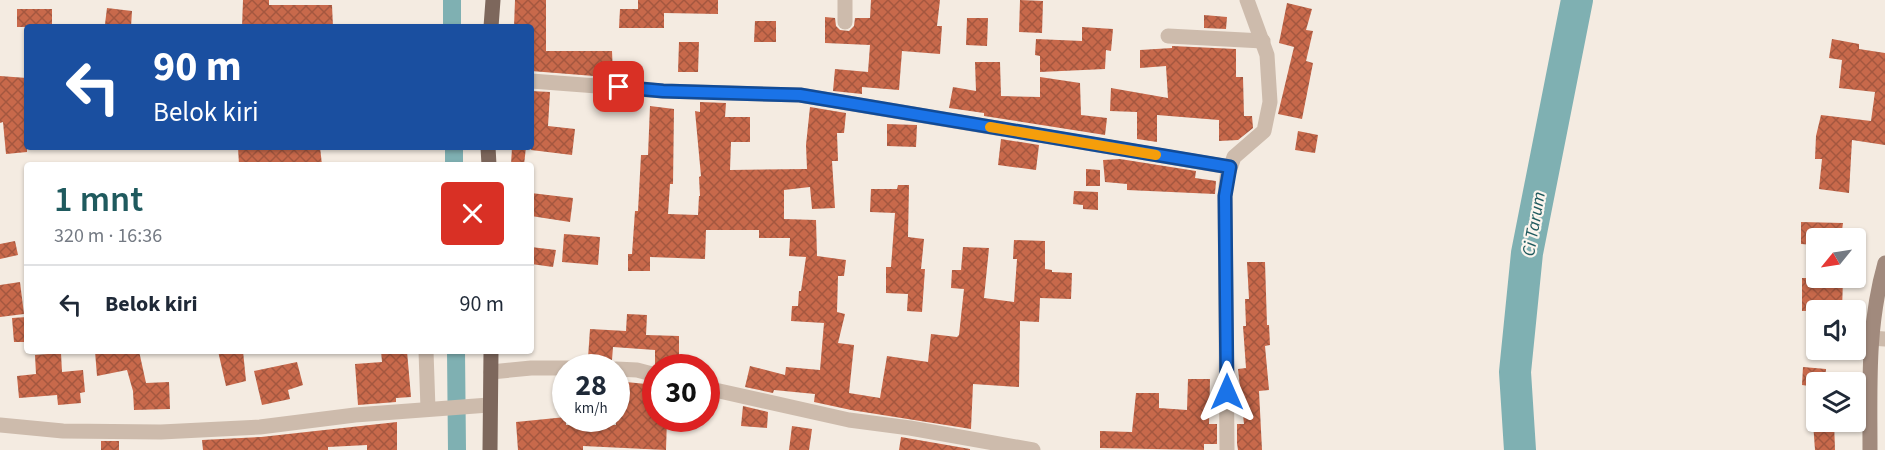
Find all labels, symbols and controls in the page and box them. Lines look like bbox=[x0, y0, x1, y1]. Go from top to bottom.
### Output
text: 90 m bbox=[153, 37, 242, 97]
icon: left bbox=[54, 48, 132, 126]
pin bbox=[593, 61, 644, 112]
icon: arrive bbox=[602, 70, 635, 103]
text: Belok kiri bbox=[153, 93, 259, 132]
text: 1 mnt bbox=[54, 174, 143, 225]
button: close bbox=[441, 182, 504, 245]
water label: Ci Tarum bbox=[1516, 190, 1552, 258]
text: 320 m · 16:36 bbox=[54, 222, 162, 250]
north arrow bbox=[1806, 228, 1866, 288]
map controls bbox=[1806, 228, 1866, 432]
icon: left bbox=[54, 288, 87, 321]
text: Belok kiri bbox=[105, 288, 198, 320]
text: 90 m bbox=[459, 288, 504, 320]
button: sound bbox=[1806, 300, 1866, 360]
speed limit sign: 30 bbox=[642, 354, 720, 432]
position arrow bbox=[1195, 360, 1259, 424]
text: 28 bbox=[575, 364, 607, 407]
button: layers bbox=[1806, 372, 1866, 432]
text: km/h bbox=[574, 398, 608, 419]

